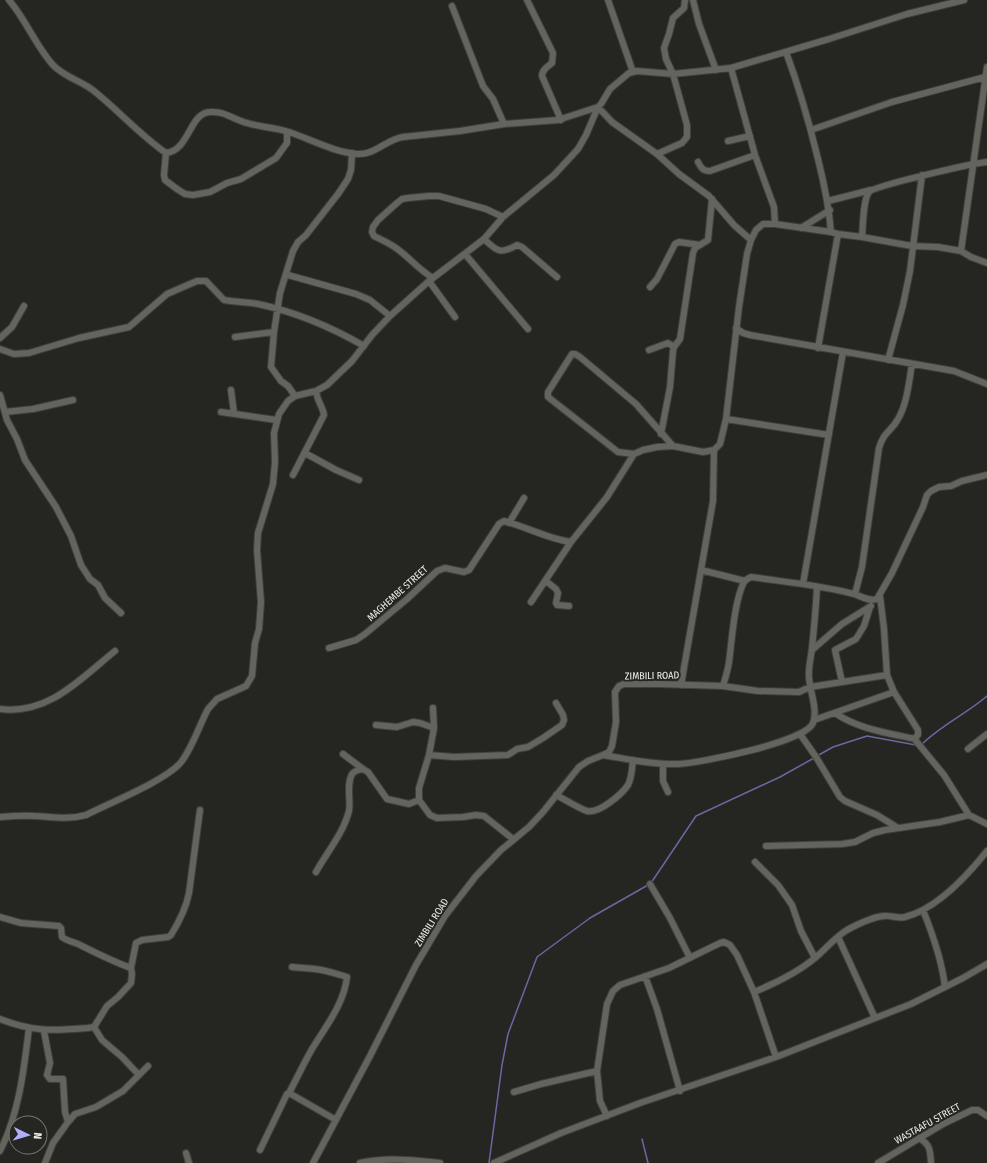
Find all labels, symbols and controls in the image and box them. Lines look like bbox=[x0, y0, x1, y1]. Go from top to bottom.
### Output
street label: MAGHEMBE STREET bbox=[365, 563, 431, 624]
street label: ZIMBILI ROAD bbox=[625, 670, 680, 682]
street label: ZIMBILI ROAD bbox=[412, 896, 451, 949]
street label: WASTAAFU STREET bbox=[892, 1101, 963, 1147]
north arrow bbox=[8, 1115, 48, 1155]
text: N bbox=[31, 1132, 44, 1140]

